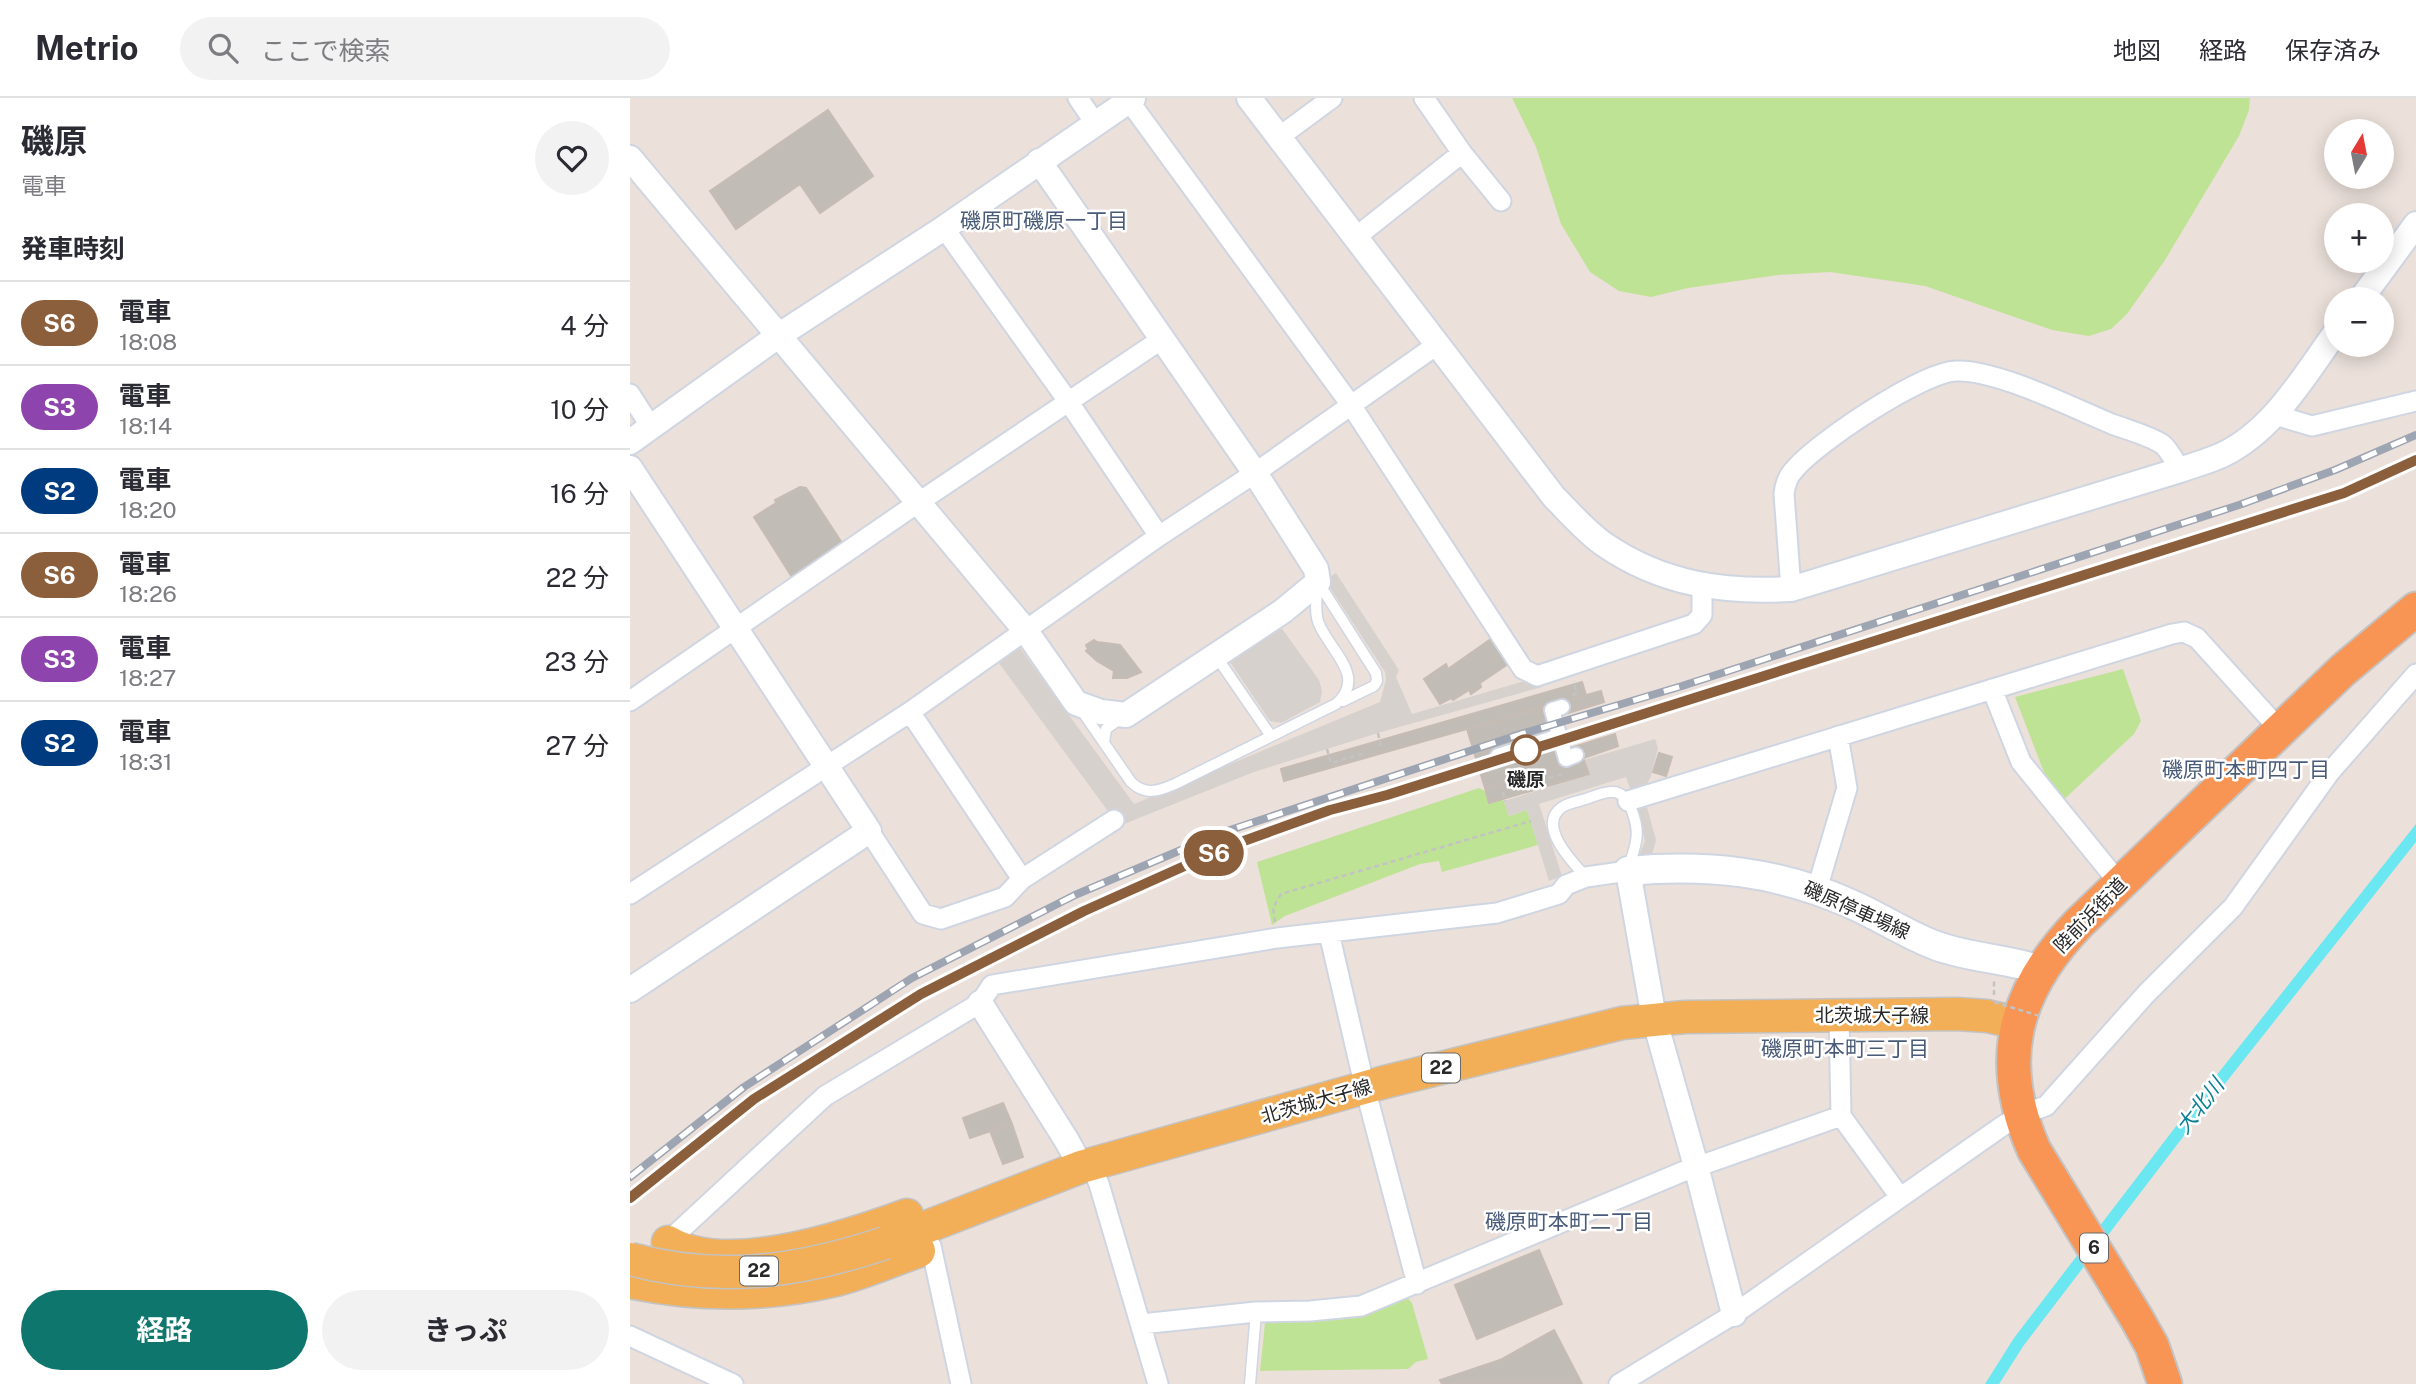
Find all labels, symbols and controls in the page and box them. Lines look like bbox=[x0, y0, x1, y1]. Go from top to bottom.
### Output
search box bbox=[180, 17, 670, 80]
text: Metrio bbox=[35, 29, 138, 67]
icon: search bbox=[204, 29, 242, 67]
text: ここで検索 bbox=[260, 35, 390, 66]
text: 地図 bbox=[2113, 36, 2161, 64]
text: 経路 bbox=[2199, 36, 2247, 64]
text: 保存済み bbox=[2285, 36, 2381, 64]
north arrow bbox=[2324, 119, 2394, 189]
map controls bbox=[2324, 119, 2394, 357]
button: heart bbox=[535, 121, 609, 195]
text: 磯原 bbox=[21, 122, 87, 160]
text: 電車 bbox=[21, 172, 67, 199]
button: + bbox=[2324, 203, 2394, 273]
district label: 磯原町磯原一丁目 bbox=[960, 208, 1128, 233]
text: 発車時刻 bbox=[21, 233, 125, 264]
button: − bbox=[2324, 287, 2394, 357]
text: 電車 bbox=[119, 296, 171, 327]
text: S6 bbox=[43, 309, 76, 337]
text: 4 分 bbox=[560, 310, 609, 341]
text: 18:08 bbox=[119, 328, 177, 355]
text: 電車 bbox=[119, 380, 171, 411]
text: S3 bbox=[43, 393, 76, 421]
text: 10 分 bbox=[550, 394, 609, 425]
text: 18:14 bbox=[119, 412, 172, 439]
text: 電車 bbox=[119, 464, 171, 495]
text: S2 bbox=[44, 477, 75, 505]
text: 16 分 bbox=[550, 478, 609, 509]
text: 18:20 bbox=[119, 496, 177, 523]
text: 電車 bbox=[119, 548, 171, 579]
text: S6 bbox=[43, 561, 76, 589]
text: 22 分 bbox=[546, 562, 609, 593]
text: 18:26 bbox=[119, 580, 177, 607]
text: 電車 bbox=[119, 632, 171, 663]
text: S3 bbox=[43, 645, 76, 673]
text: 23 分 bbox=[545, 646, 609, 677]
text: 18:27 bbox=[119, 664, 176, 691]
text: 電車 bbox=[119, 716, 171, 747]
text: S2 bbox=[44, 729, 75, 757]
text: 27 分 bbox=[546, 730, 609, 761]
marker: 磯原 bbox=[1511, 735, 1541, 765]
text: 18:31 bbox=[119, 748, 172, 775]
district label: 磯原町本町四丁目 bbox=[2162, 757, 2330, 782]
place label: 磯原 bbox=[1507, 768, 1545, 790]
line badge: S6 bbox=[1182, 830, 1246, 876]
text: S6 bbox=[1198, 839, 1230, 867]
street label: 陸前浜街道 bbox=[2049, 873, 2131, 957]
street label: 磯原停車場線 bbox=[1800, 877, 1914, 943]
street label: 北茨城大子線 bbox=[1815, 1004, 1929, 1026]
district label: 磯原町本町三丁目 bbox=[1761, 1036, 1929, 1061]
road number: 22 bbox=[1422, 1054, 1460, 1083]
water label: 大北川 bbox=[2170, 1072, 2230, 1138]
street label: 北茨城大子線 bbox=[1258, 1075, 1374, 1127]
district label: 磯原町本町二丁目 bbox=[1485, 1209, 1653, 1234]
road number: 6 bbox=[2080, 1233, 2108, 1262]
road number: 22 bbox=[740, 1256, 778, 1286]
button: 経路 bbox=[21, 1290, 308, 1370]
button: きっぷ bbox=[322, 1290, 609, 1370]

